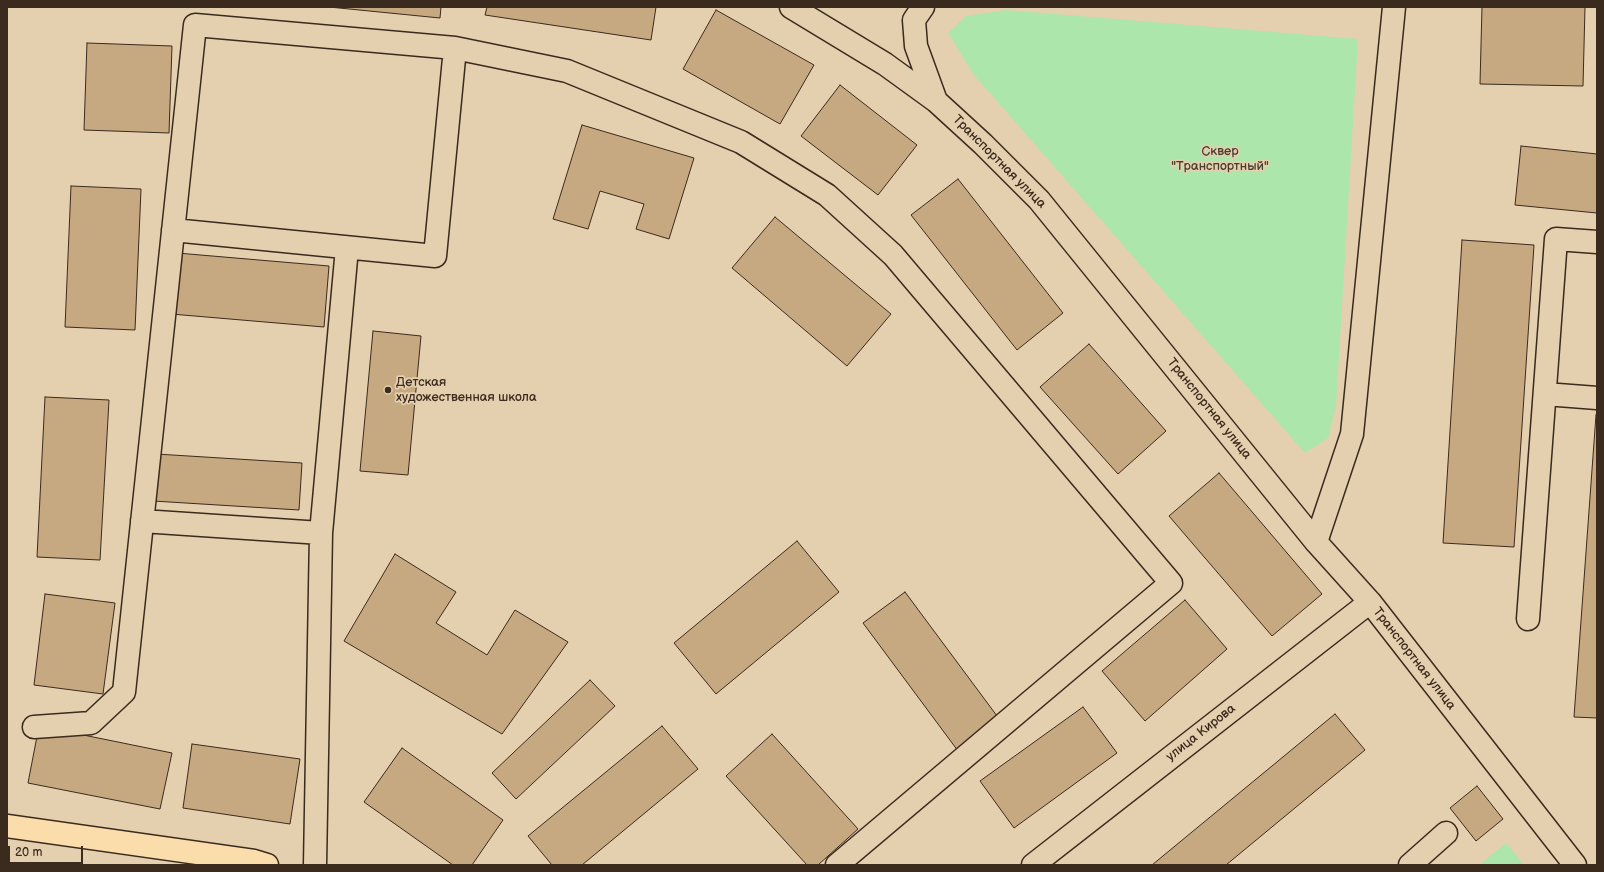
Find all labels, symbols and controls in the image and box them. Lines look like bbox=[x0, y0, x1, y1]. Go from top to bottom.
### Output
street label: Транспортная улица bbox=[949, 112, 1049, 212]
park label: Сквер "Транспортный" bbox=[1171, 144, 1269, 175]
street label: Транспортная улица bbox=[1163, 355, 1255, 463]
place label: Детская художественная школа bbox=[396, 375, 537, 406]
marker: Детская художественная школа bbox=[383, 385, 393, 395]
street label: Транспортная улица bbox=[1369, 605, 1459, 713]
street label: улица Кирова bbox=[1163, 701, 1239, 765]
scale bar bbox=[10, 838, 85, 864]
text: 20 m bbox=[15, 845, 42, 860]

